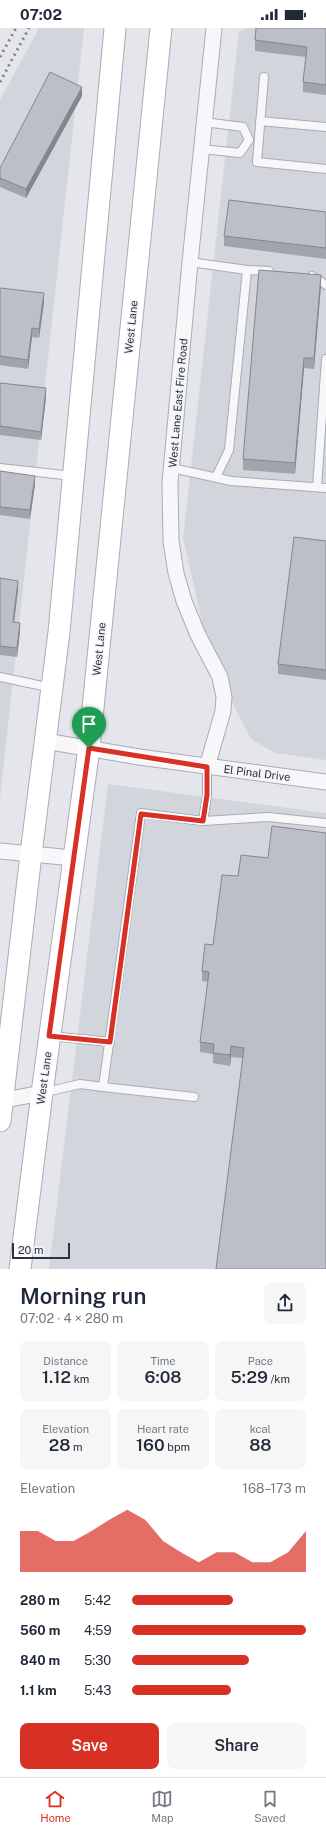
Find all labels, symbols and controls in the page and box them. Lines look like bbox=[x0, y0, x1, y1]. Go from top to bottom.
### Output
text: 07:02 bbox=[20, 6, 62, 23]
street label: West Lane bbox=[122, 300, 140, 354]
street label: West Lane East Fire Road bbox=[166, 338, 190, 468]
street label: West Lane bbox=[90, 622, 108, 676]
pin bbox=[72, 707, 106, 748]
icon: arrive bbox=[78, 713, 100, 735]
street label: El Pinal Drive bbox=[223, 763, 291, 783]
street label: West Lane bbox=[34, 1051, 54, 1105]
scale bar bbox=[12, 1241, 70, 1260]
text: 20 m bbox=[18, 1244, 43, 1256]
button: share bbox=[264, 1282, 306, 1324]
text: Morning run bbox=[20, 1283, 146, 1309]
text: 07:02 · 4 × 280 m bbox=[20, 1311, 123, 1326]
text: Distance bbox=[43, 1355, 88, 1367]
text: Time bbox=[150, 1355, 176, 1367]
text: Pace bbox=[248, 1355, 273, 1367]
text: 1.12 bbox=[42, 1367, 71, 1387]
text: 6:08 bbox=[144, 1367, 182, 1387]
text: 5:29 bbox=[231, 1367, 268, 1387]
text: km bbox=[71, 1373, 89, 1385]
text: /km bbox=[268, 1373, 290, 1385]
text: Elevation bbox=[42, 1423, 89, 1435]
text: Heart rate bbox=[137, 1423, 189, 1435]
text: kcal bbox=[250, 1423, 271, 1435]
text: 28 bbox=[49, 1435, 70, 1455]
text: 160 bbox=[136, 1435, 165, 1455]
text: 88 bbox=[249, 1435, 272, 1455]
text: m bbox=[70, 1441, 83, 1453]
text: bpm bbox=[165, 1441, 190, 1453]
text: Elevation bbox=[20, 1481, 75, 1496]
text: 168–173 m bbox=[243, 1481, 306, 1496]
text: 280 m bbox=[20, 1593, 60, 1608]
text: 5:42 bbox=[84, 1593, 111, 1608]
text: 560 m bbox=[20, 1623, 60, 1638]
text: 4:59 bbox=[84, 1623, 112, 1638]
text: 840 m bbox=[20, 1653, 60, 1668]
text: 5:30 bbox=[84, 1653, 111, 1668]
text: 1.1 km bbox=[20, 1683, 57, 1698]
text: 5:43 bbox=[84, 1683, 112, 1698]
button: Save bbox=[20, 1723, 159, 1769]
button: Share bbox=[167, 1723, 306, 1769]
tab: Home bbox=[40, 1788, 71, 1824]
tab: Map bbox=[151, 1788, 174, 1824]
tab: Saved bbox=[254, 1788, 286, 1824]

